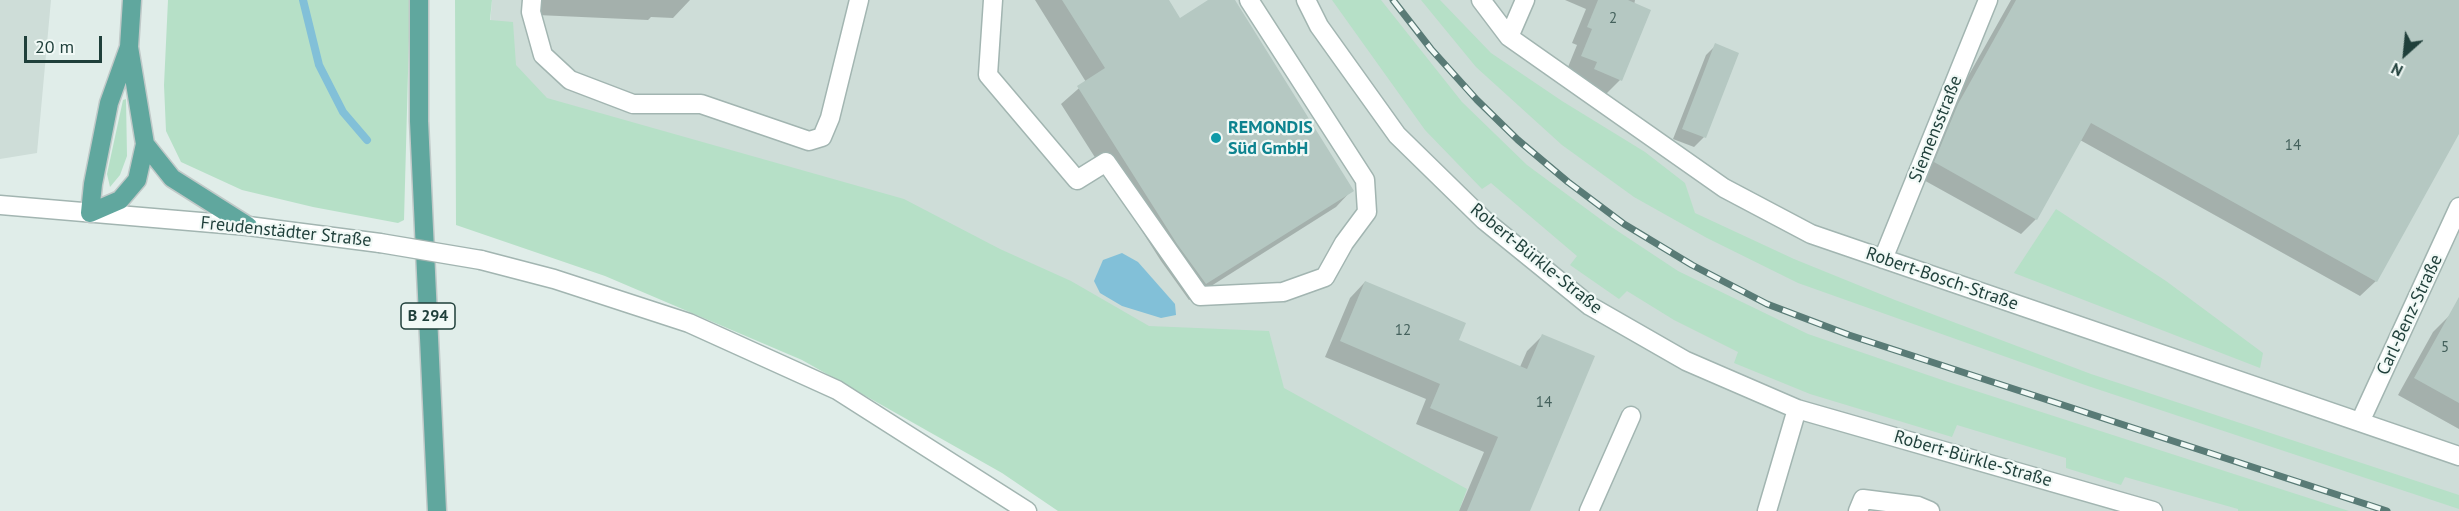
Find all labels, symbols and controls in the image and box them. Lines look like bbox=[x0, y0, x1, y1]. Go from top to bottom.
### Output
house number: 2 bbox=[1609, 10, 1617, 28]
scale bar bbox=[27, 24, 105, 62]
north arrow bbox=[2375, 24, 2435, 84]
text: 20 m bbox=[35, 35, 74, 58]
text: N bbox=[2388, 59, 2406, 81]
street label: Siemensstraße bbox=[1905, 72, 1967, 186]
place label: REMONDIS Süd GmbH bbox=[1228, 117, 1313, 160]
marker: REMONDIS Süd GmbH bbox=[1209, 131, 1223, 145]
house number: 14 bbox=[2285, 137, 2301, 155]
street label: Robert-Bürkle-Straße bbox=[1466, 199, 1606, 319]
street label: Freudenstädter Straße bbox=[199, 212, 373, 252]
street label: Robert-Bosch-Straße bbox=[1863, 243, 2021, 315]
street label: Carl-Benz-Straße bbox=[2373, 251, 2447, 379]
road number: B 294 bbox=[401, 303, 455, 329]
house number: 12 bbox=[1395, 322, 1411, 340]
house number: 5 bbox=[2441, 339, 2449, 357]
house number: 14 bbox=[1536, 394, 1552, 412]
street label: Robert-Bürkle-Straße bbox=[1892, 426, 2054, 492]

